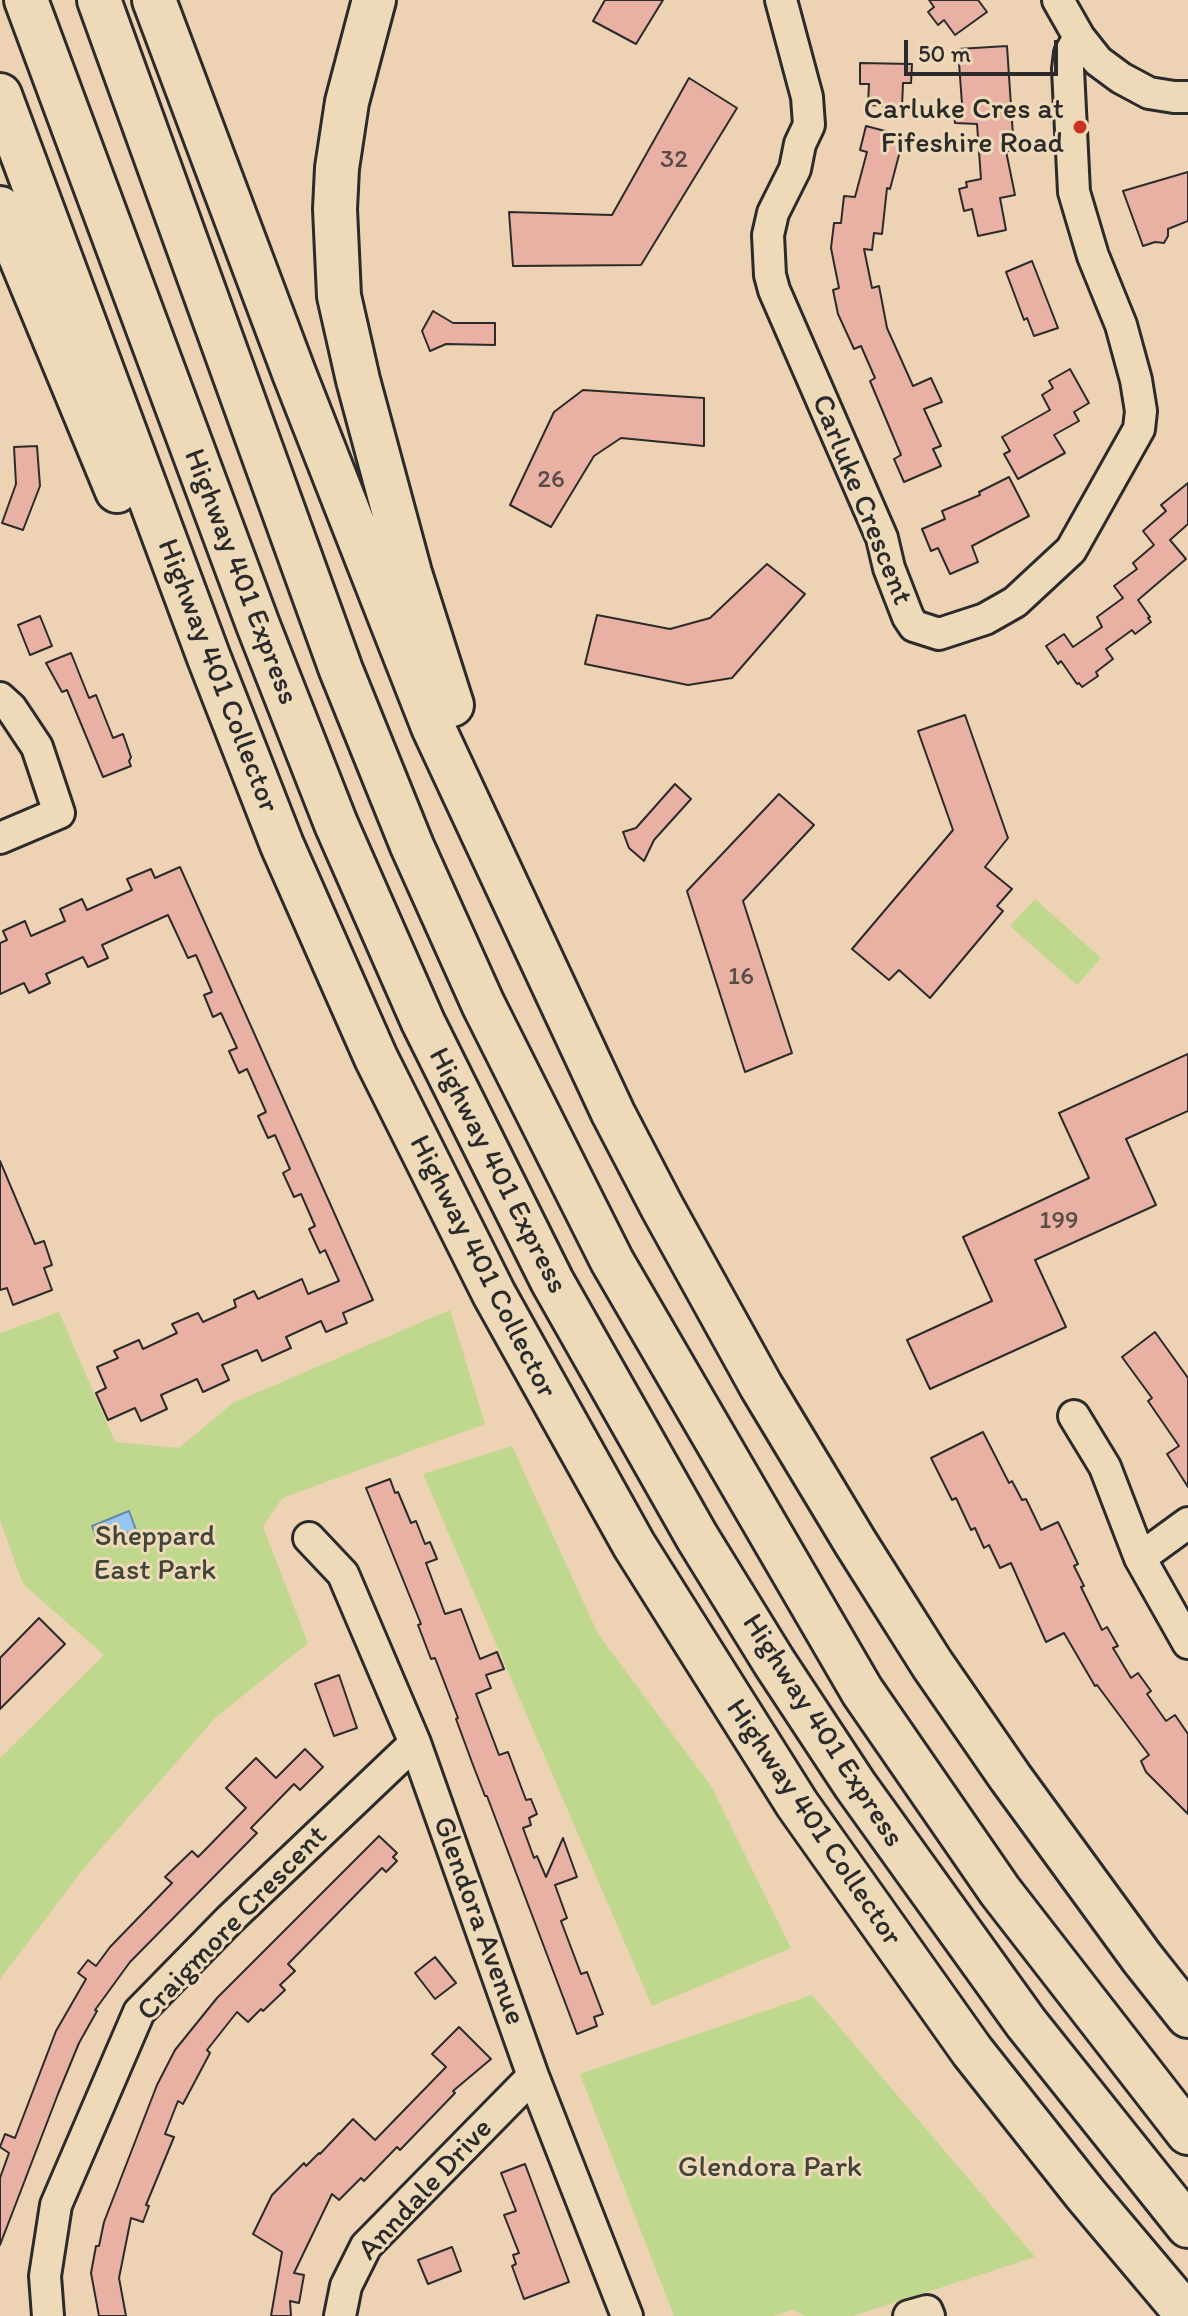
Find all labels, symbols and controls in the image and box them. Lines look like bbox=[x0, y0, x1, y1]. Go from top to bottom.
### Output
scale bar bbox=[908, 24, 1062, 74]
text: 50 m bbox=[918, 39, 971, 68]
place label: Carluke Cres at Fifeshire Road bbox=[863, 92, 1064, 162]
marker: Carluke Cres at Fifeshire Road bbox=[1071, 118, 1089, 136]
house number: 32 bbox=[660, 144, 688, 176]
street label: Carluke Crescent bbox=[802, 390, 920, 610]
street label: Highway 401 Express bbox=[175, 444, 305, 710]
house number: 26 bbox=[537, 464, 565, 496]
street label: Highway 401 Collector bbox=[148, 534, 286, 818]
house number: 16 bbox=[728, 961, 754, 993]
street label: Highway 401 Express bbox=[419, 1042, 575, 1300]
street label: Highway 401 Collector bbox=[400, 1130, 564, 1404]
house number: 199 bbox=[1039, 1205, 1079, 1237]
park label: Sheppard East Park bbox=[94, 1519, 216, 1590]
street label: Highway 401 Express bbox=[733, 1608, 911, 1854]
street label: Highway 401 Collector bbox=[717, 1693, 909, 1953]
street label: Glendora Avenue bbox=[424, 1812, 532, 2030]
street label: Craigmore Crescent bbox=[130, 1819, 336, 2029]
street label: Anndale Drive bbox=[351, 2111, 501, 2269]
park label: Glendora Park bbox=[678, 2150, 862, 2186]

